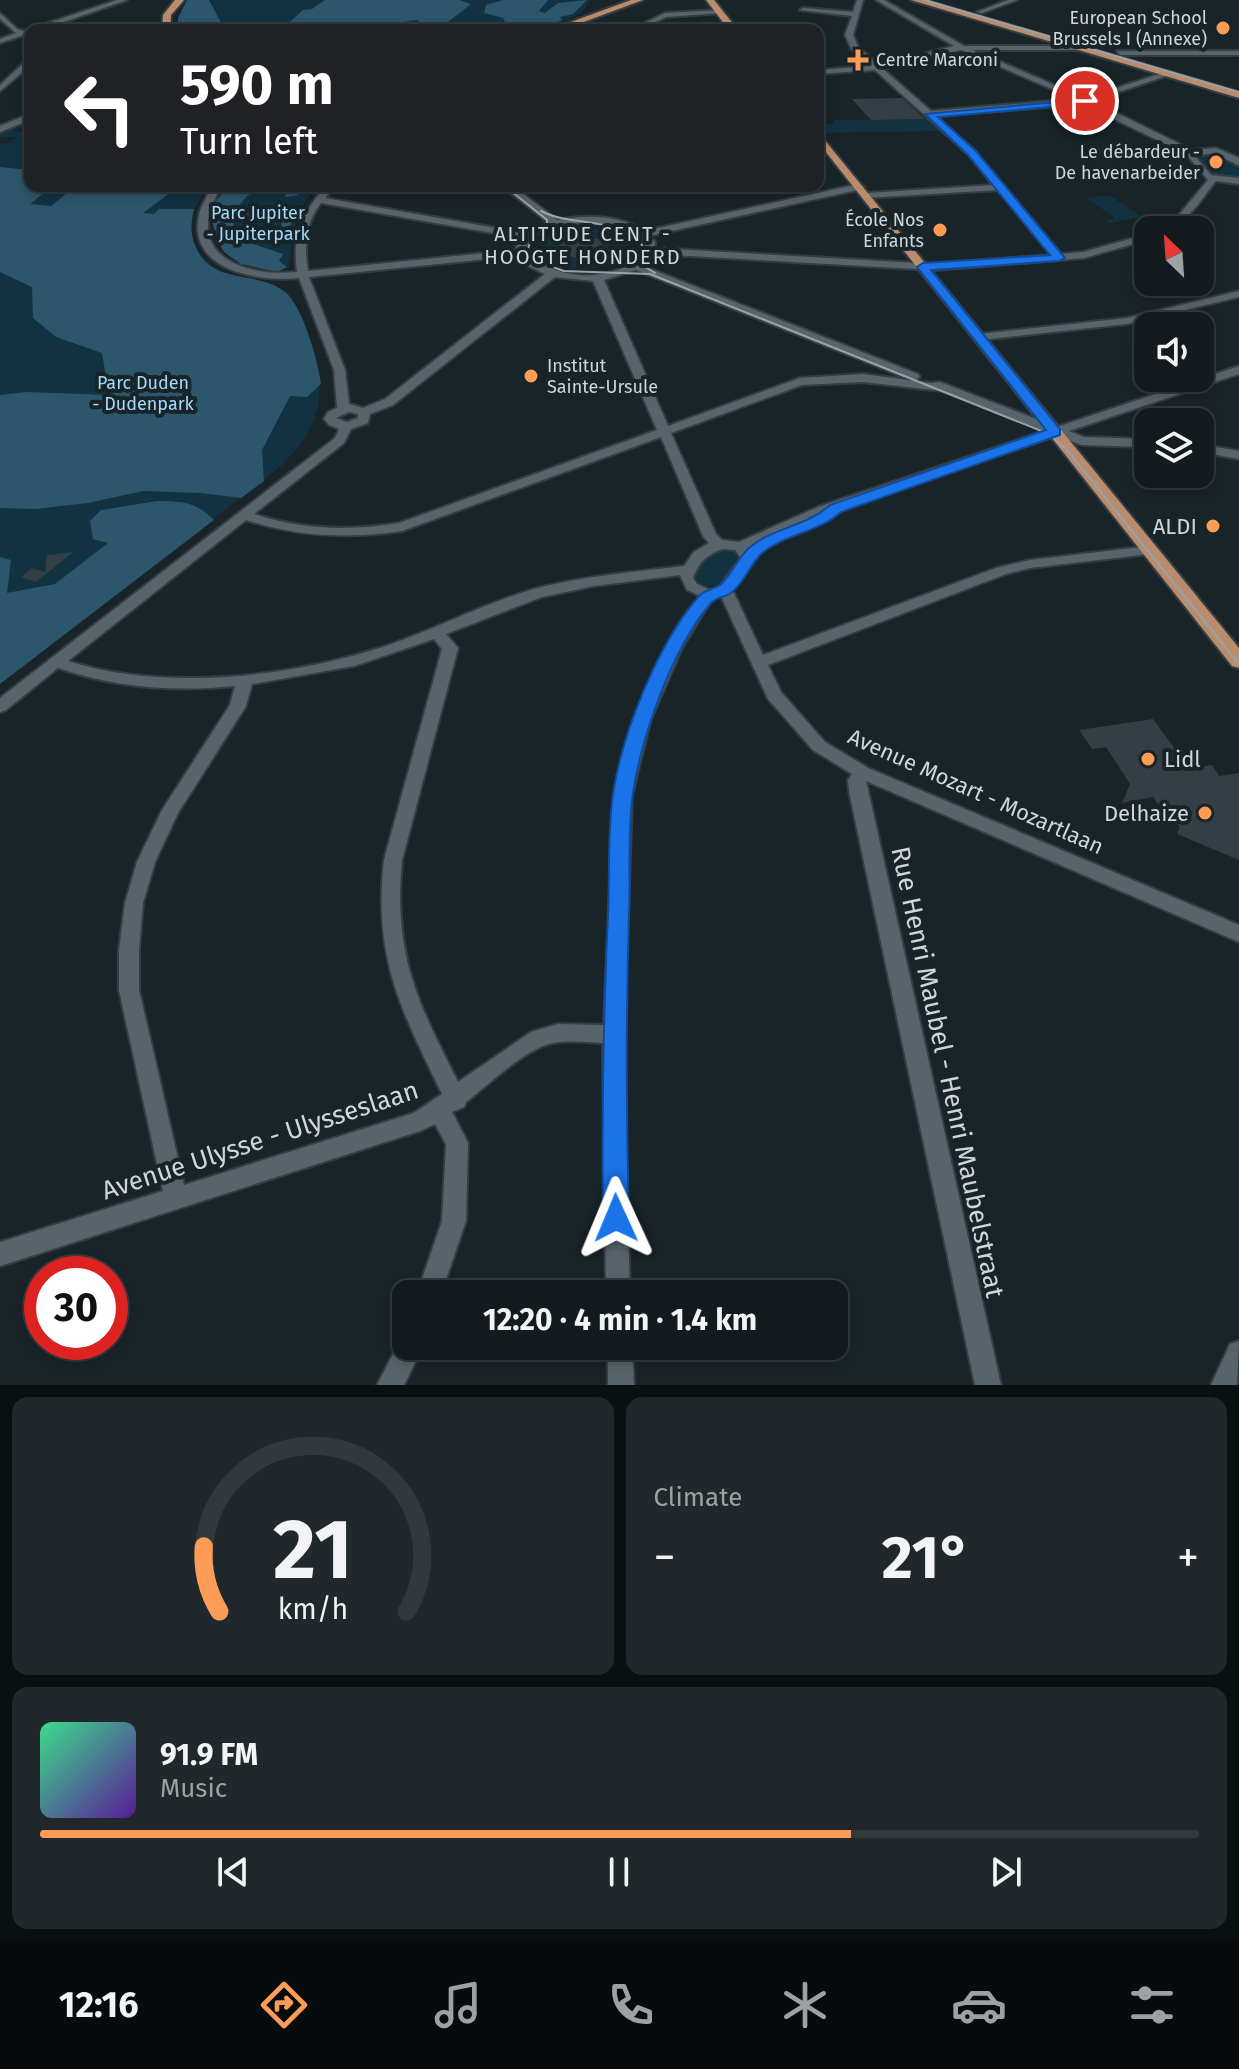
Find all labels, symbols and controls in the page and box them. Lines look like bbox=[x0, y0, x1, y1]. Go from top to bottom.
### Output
place label: European School Brussels I (Annexe) bbox=[1053, 7, 1207, 50]
marker: European School Brussels I (Annexe) bbox=[1214, 19, 1232, 37]
marker: Centre Marconi bbox=[847, 49, 869, 71]
place label: Centre Marconi bbox=[876, 49, 998, 71]
text: 590 m bbox=[180, 52, 334, 119]
icon: left bbox=[48, 56, 152, 160]
pin bbox=[1051, 67, 1119, 135]
icon: arrive bbox=[1063, 79, 1107, 123]
text: Turn left bbox=[180, 120, 318, 164]
place label: Le débardeur - De havenarbeider bbox=[1055, 141, 1200, 184]
marker: Le débardeur - De havenarbeider bbox=[1207, 153, 1225, 171]
park label: Parc Jupiter - Jupiterpark bbox=[206, 202, 310, 245]
place label: École Nos Enfants bbox=[845, 208, 924, 252]
north arrow bbox=[1134, 216, 1214, 296]
map controls bbox=[1134, 216, 1214, 488]
marker: École Nos Enfants bbox=[931, 221, 949, 239]
district label: ALTITUDE CENT - HOOGTE HONDERD bbox=[484, 222, 682, 269]
button: sound bbox=[1134, 312, 1214, 392]
place label: Institut Sainte-Ursule bbox=[547, 355, 658, 398]
marker: Institut Sainte-Ursule bbox=[522, 367, 540, 385]
park label: Parc Duden - Dudenpark bbox=[92, 372, 195, 415]
button: layers bbox=[1134, 408, 1214, 488]
place label: ALDI bbox=[1153, 513, 1197, 540]
marker: ALDI bbox=[1204, 517, 1222, 535]
street label: Avenue Mozart - Mozartlaan bbox=[844, 723, 1108, 860]
place label: Lidl bbox=[1164, 746, 1201, 773]
marker: Lidl bbox=[1139, 750, 1157, 768]
place label: Delhaize bbox=[1104, 800, 1189, 827]
marker: Delhaize bbox=[1196, 804, 1214, 822]
street label: Rue Henri Maubel - Henri Maubelstraat bbox=[884, 844, 1011, 1301]
street label: Avenue Ulysse - Ulysseslaan bbox=[98, 1075, 422, 1206]
position arrow bbox=[574, 1176, 658, 1260]
speed limit sign: 30 bbox=[24, 1256, 128, 1360]
text: 12:20 · 4 min · 1.4 km bbox=[483, 1302, 757, 1338]
text: Climate bbox=[654, 1482, 742, 1513]
text: 21 bbox=[273, 1500, 353, 1600]
text: 21° bbox=[882, 1522, 971, 1594]
text: − bbox=[654, 1531, 676, 1584]
text: + bbox=[1177, 1531, 1199, 1584]
text: km/h bbox=[277, 1592, 348, 1627]
text: 91.9 FM bbox=[160, 1737, 258, 1773]
text: Music bbox=[160, 1773, 227, 1804]
icon: previous bbox=[211, 1850, 255, 1894]
icon: pause bbox=[597, 1850, 641, 1894]
icon: next bbox=[984, 1850, 1028, 1894]
icon: directions bbox=[256, 1977, 312, 2033]
icon: music bbox=[430, 1977, 486, 2033]
icon: phone bbox=[603, 1977, 659, 2033]
icon: climate bbox=[777, 1977, 833, 2033]
icon: car bbox=[951, 1977, 1007, 2033]
icon: filters bbox=[1124, 1977, 1180, 2033]
text: 12:16 bbox=[59, 1983, 139, 2027]

